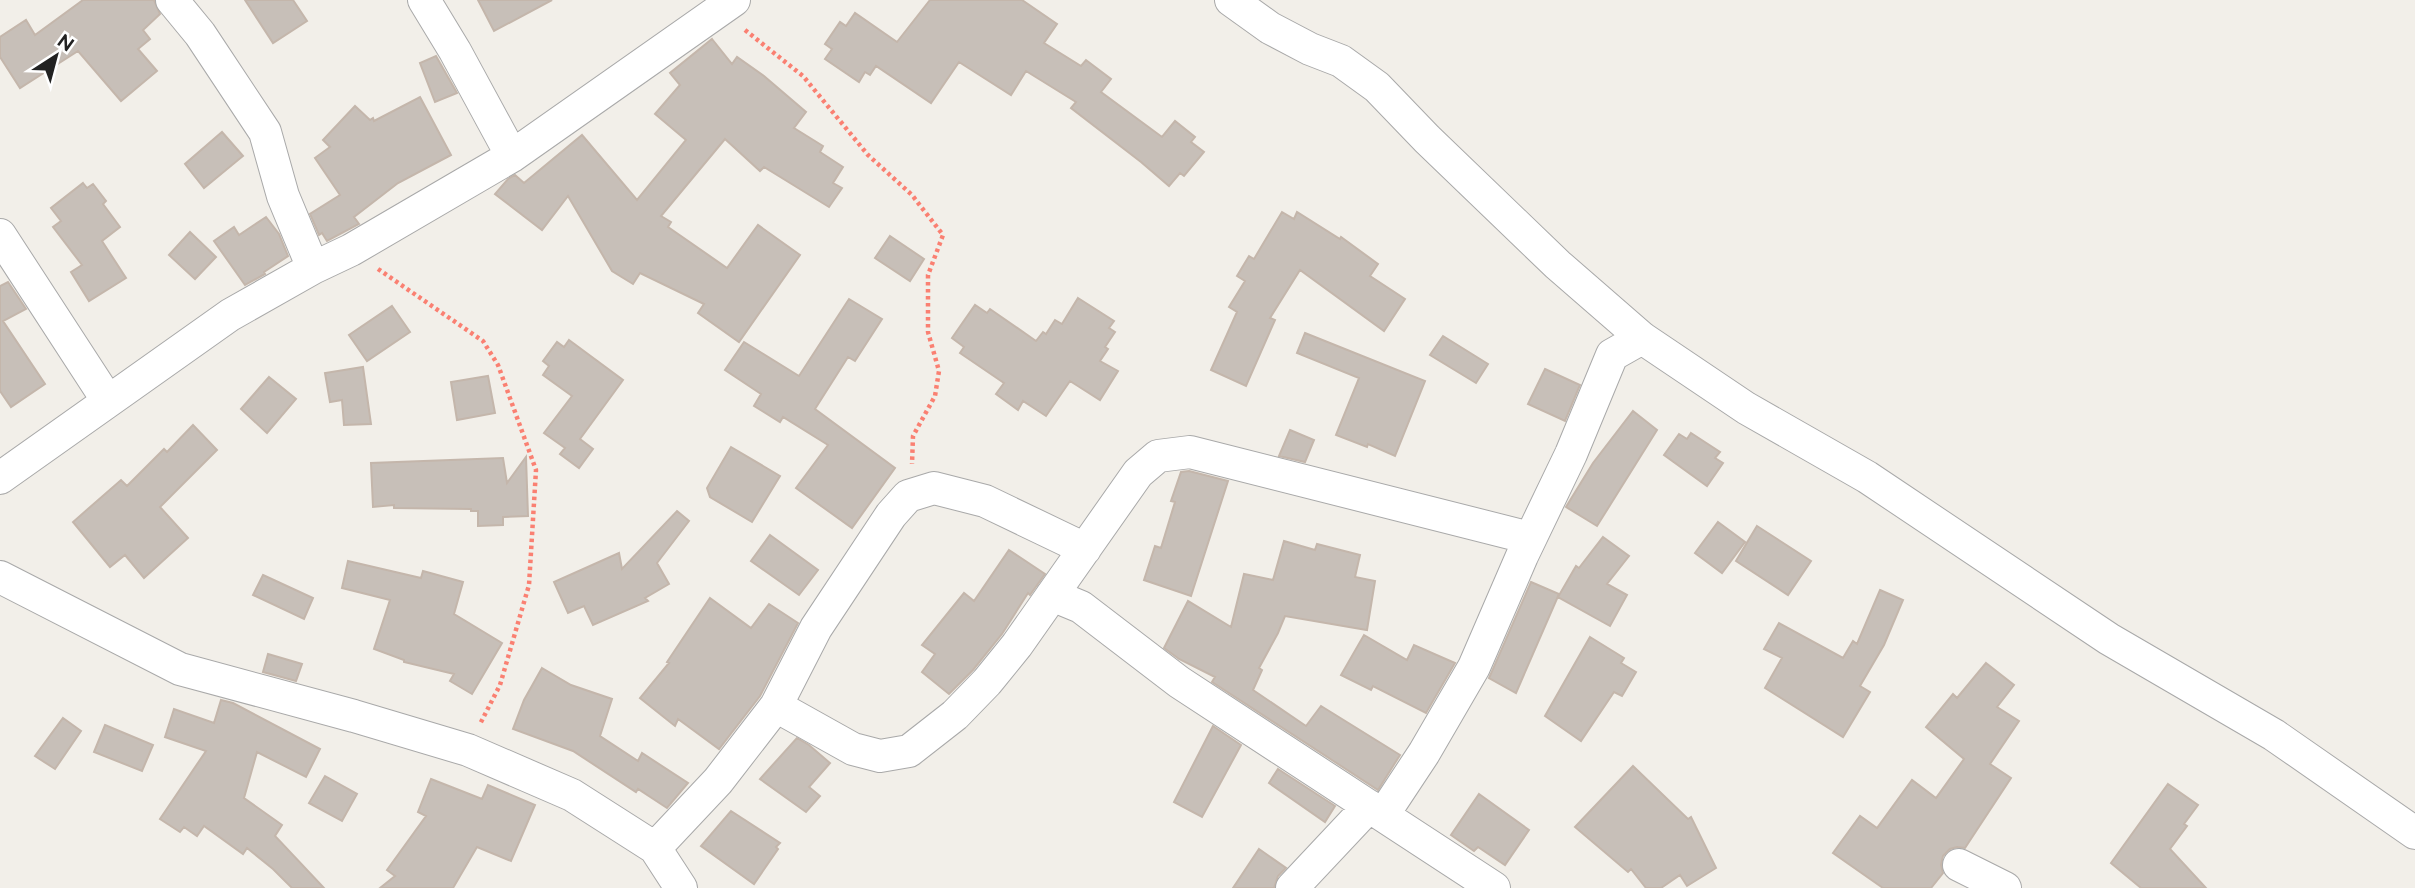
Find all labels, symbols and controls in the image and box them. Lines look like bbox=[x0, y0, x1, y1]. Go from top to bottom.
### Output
north arrow bbox=[21, 21, 91, 91]
text: N bbox=[54, 29, 78, 55]

